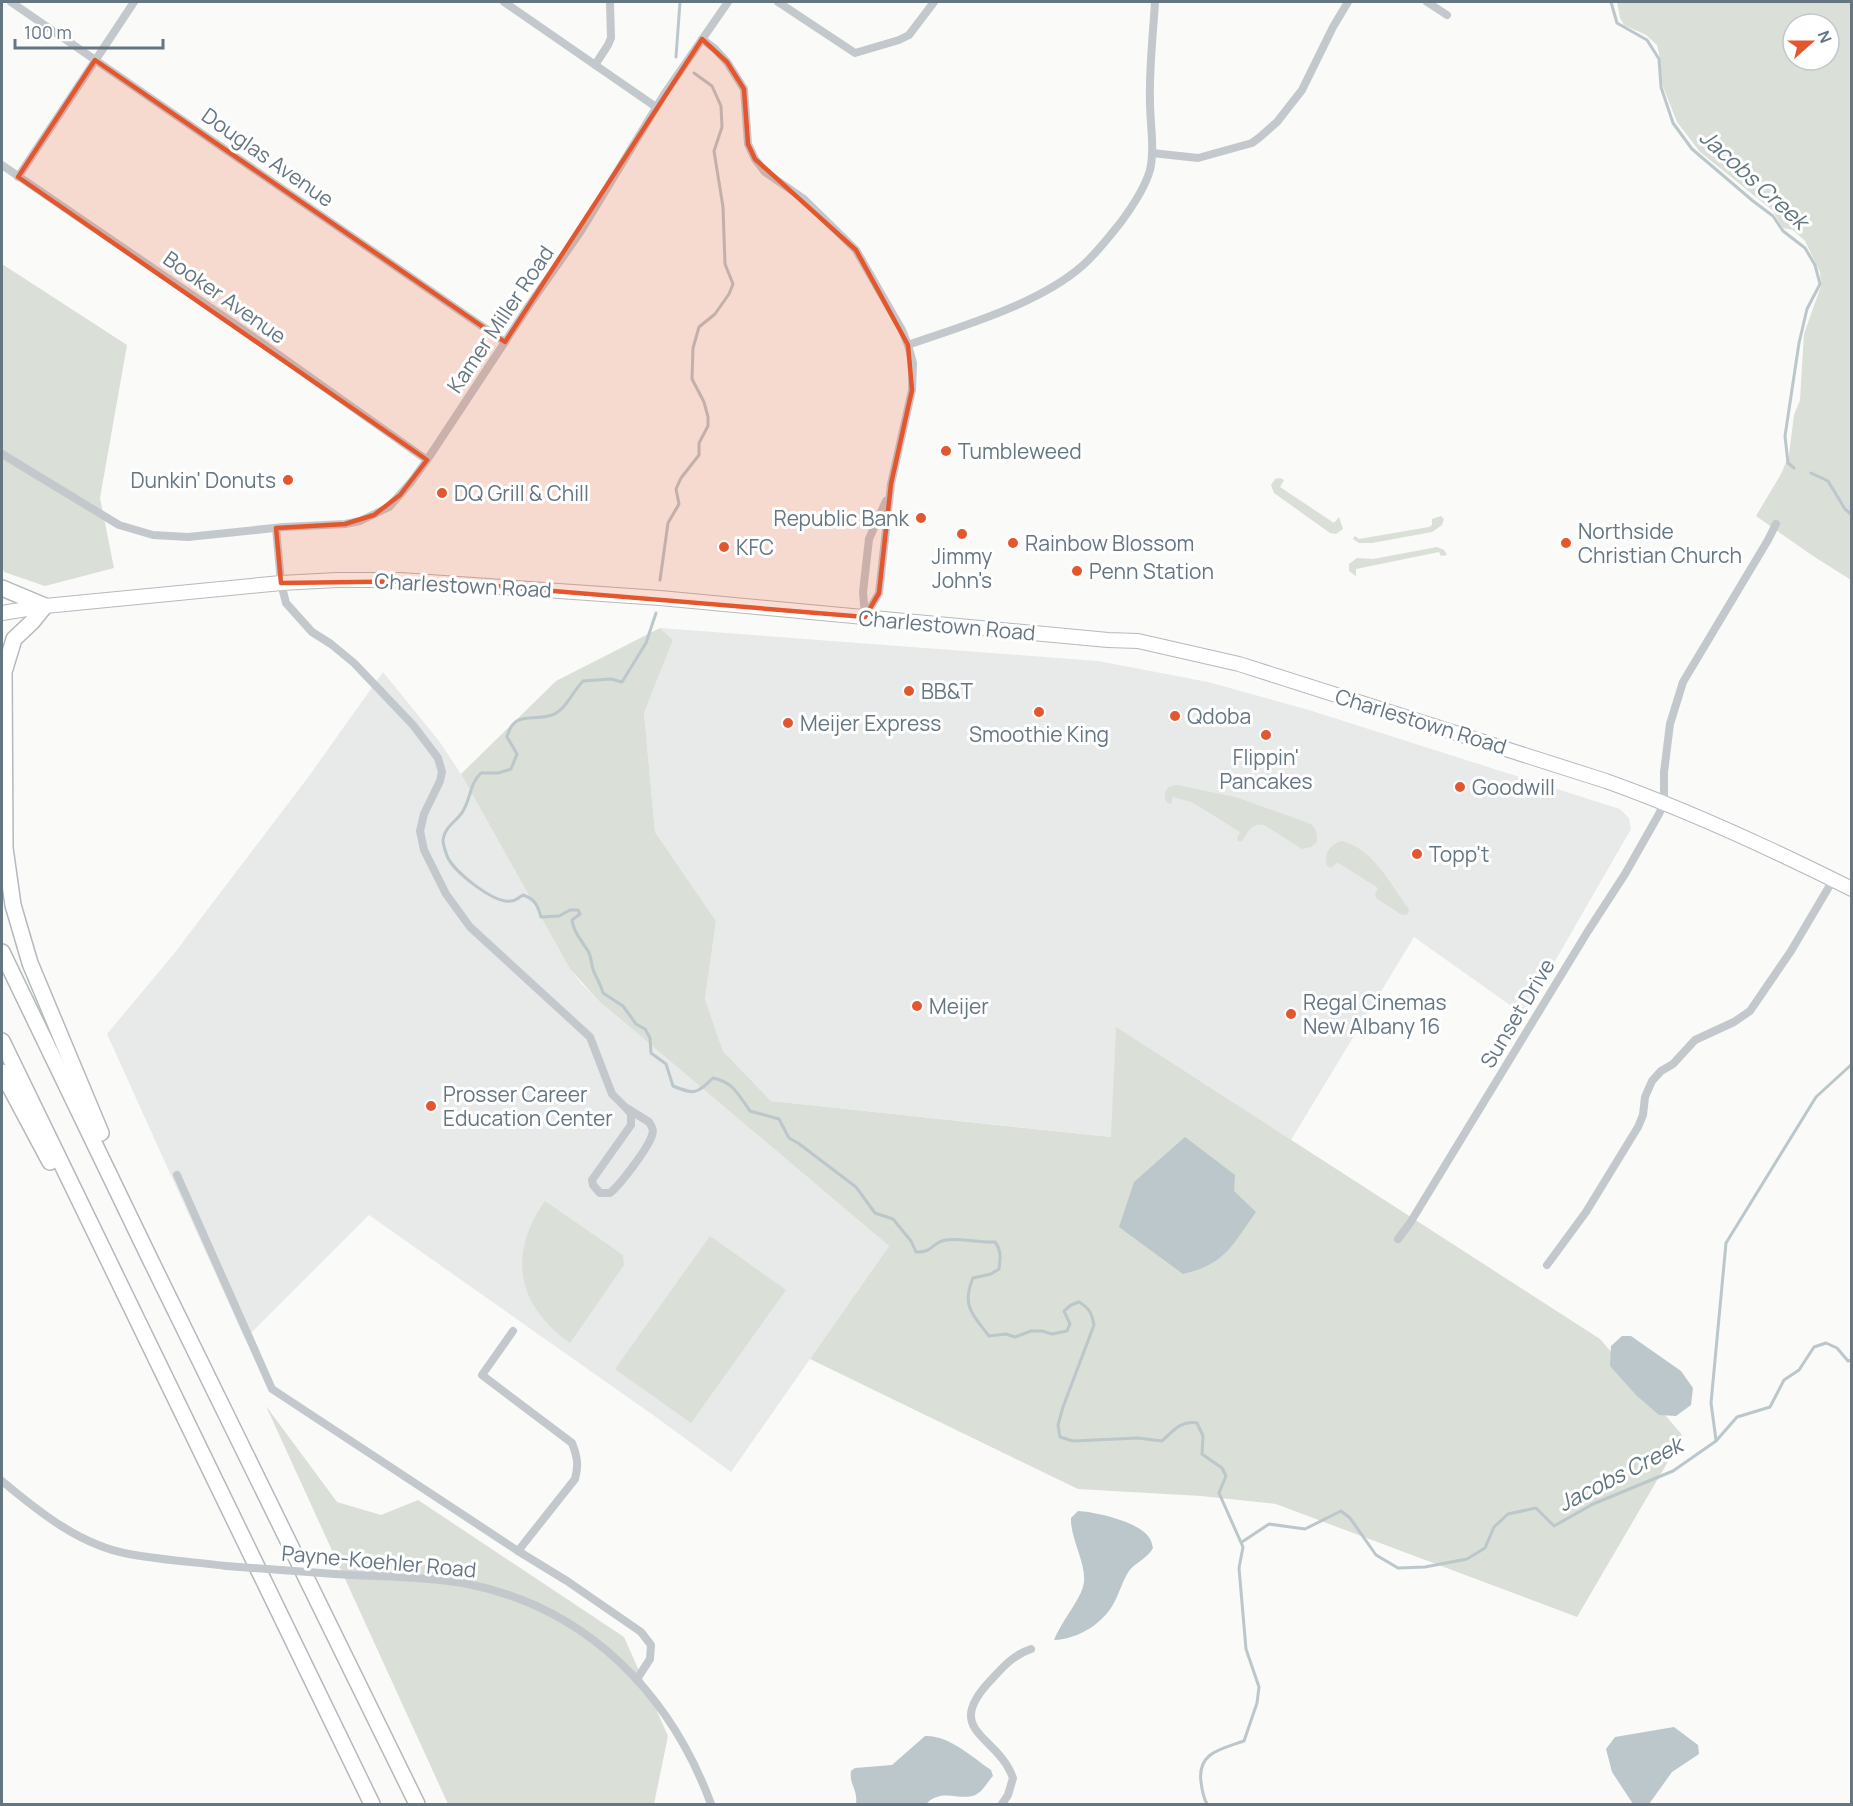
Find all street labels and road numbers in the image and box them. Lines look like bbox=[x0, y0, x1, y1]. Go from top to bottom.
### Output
street label: Douglas Avenue bbox=[196, 101, 340, 213]
street label: Kamer Miller Road bbox=[440, 240, 560, 398]
street label: Booker Avenue bbox=[158, 244, 292, 350]
street label: Charlestown Road bbox=[374, 566, 552, 604]
street label: Charlestown Road bbox=[857, 603, 1037, 647]
street label: Charlestown Road bbox=[1332, 682, 1510, 760]
street label: Sunset Drive bbox=[1473, 953, 1561, 1073]
street label: Payne-Koehler Road bbox=[280, 1539, 478, 1583]

